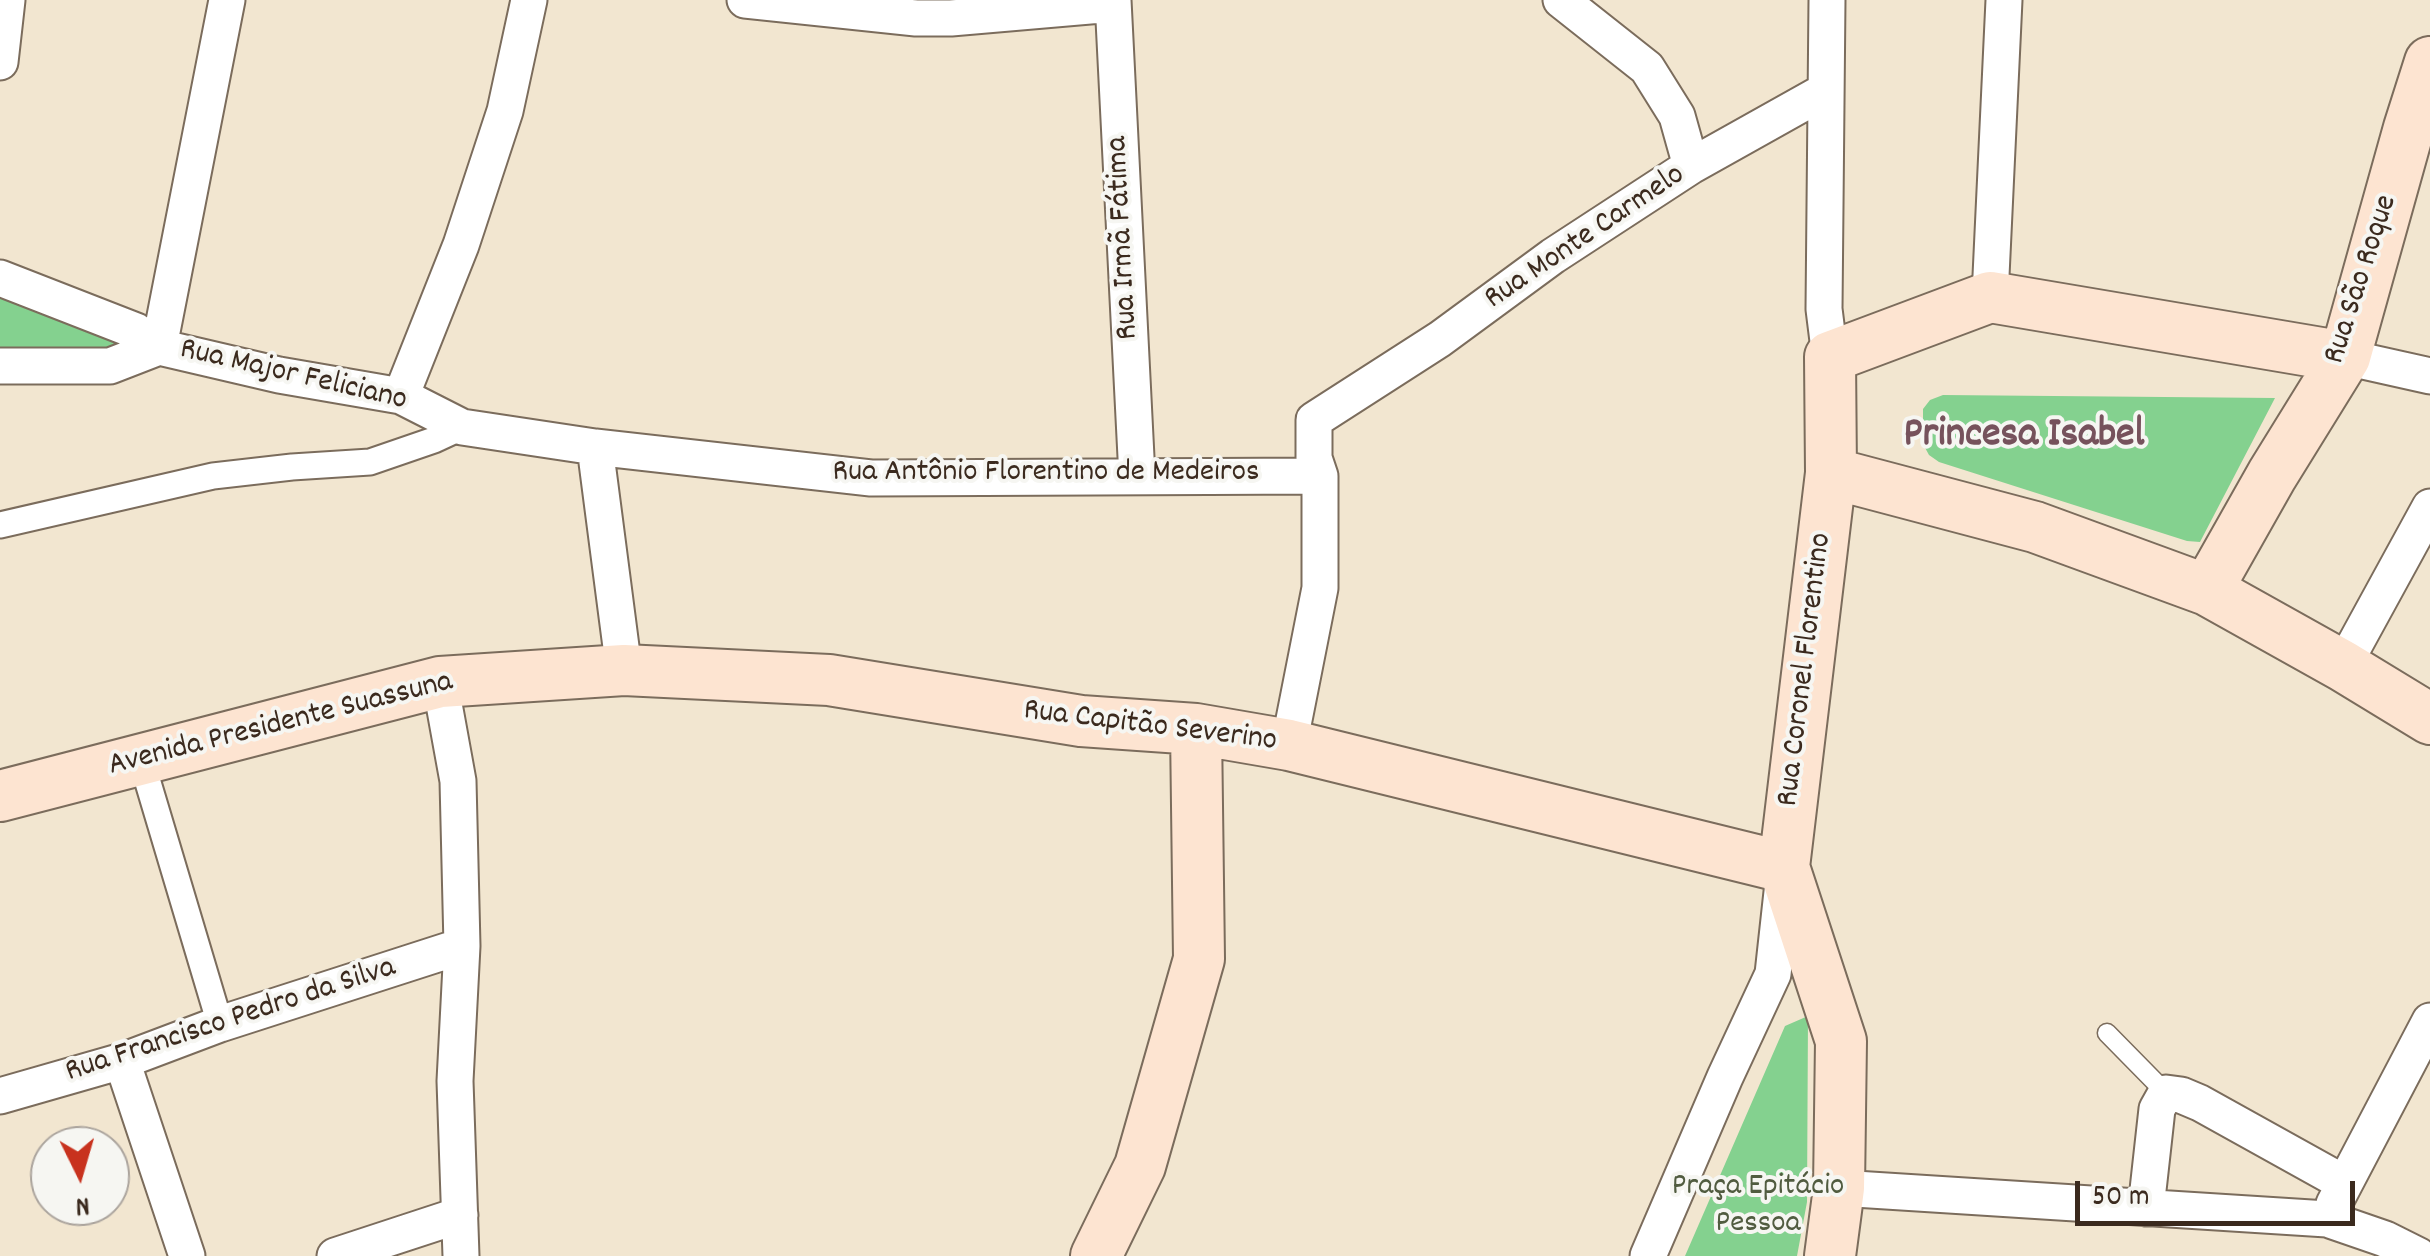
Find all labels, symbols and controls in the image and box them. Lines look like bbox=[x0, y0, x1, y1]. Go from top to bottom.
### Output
street label: Rua Irmã Fátima bbox=[1100, 135, 1150, 341]
street label: Rua Monte Carmelo bbox=[1479, 158, 1693, 320]
street label: Rua São Roque bbox=[2318, 191, 2408, 369]
street label: Rua Major Feliciano bbox=[176, 332, 410, 422]
district label: Princesa Isabel bbox=[1903, 413, 2145, 463]
street label: Rua Antônio Florentino de Medeiros bbox=[833, 456, 1259, 494]
street label: Rua Coronel Florentino bbox=[1771, 531, 1843, 809]
street label: Avenida Presidente Suassuna bbox=[105, 665, 457, 787]
street label: Rua Capitão Severino bbox=[1021, 693, 1279, 763]
street label: Rua Francisco Pedro da Silva bbox=[61, 950, 401, 1094]
north arrow bbox=[30, 1126, 130, 1226]
scale bar bbox=[2080, 1161, 2360, 1223]
park label: Praça Epitácio Pessoa bbox=[1672, 1170, 1844, 1245]
text: 50 m bbox=[2092, 1177, 2150, 1220]
text: N bbox=[74, 1183, 91, 1224]

